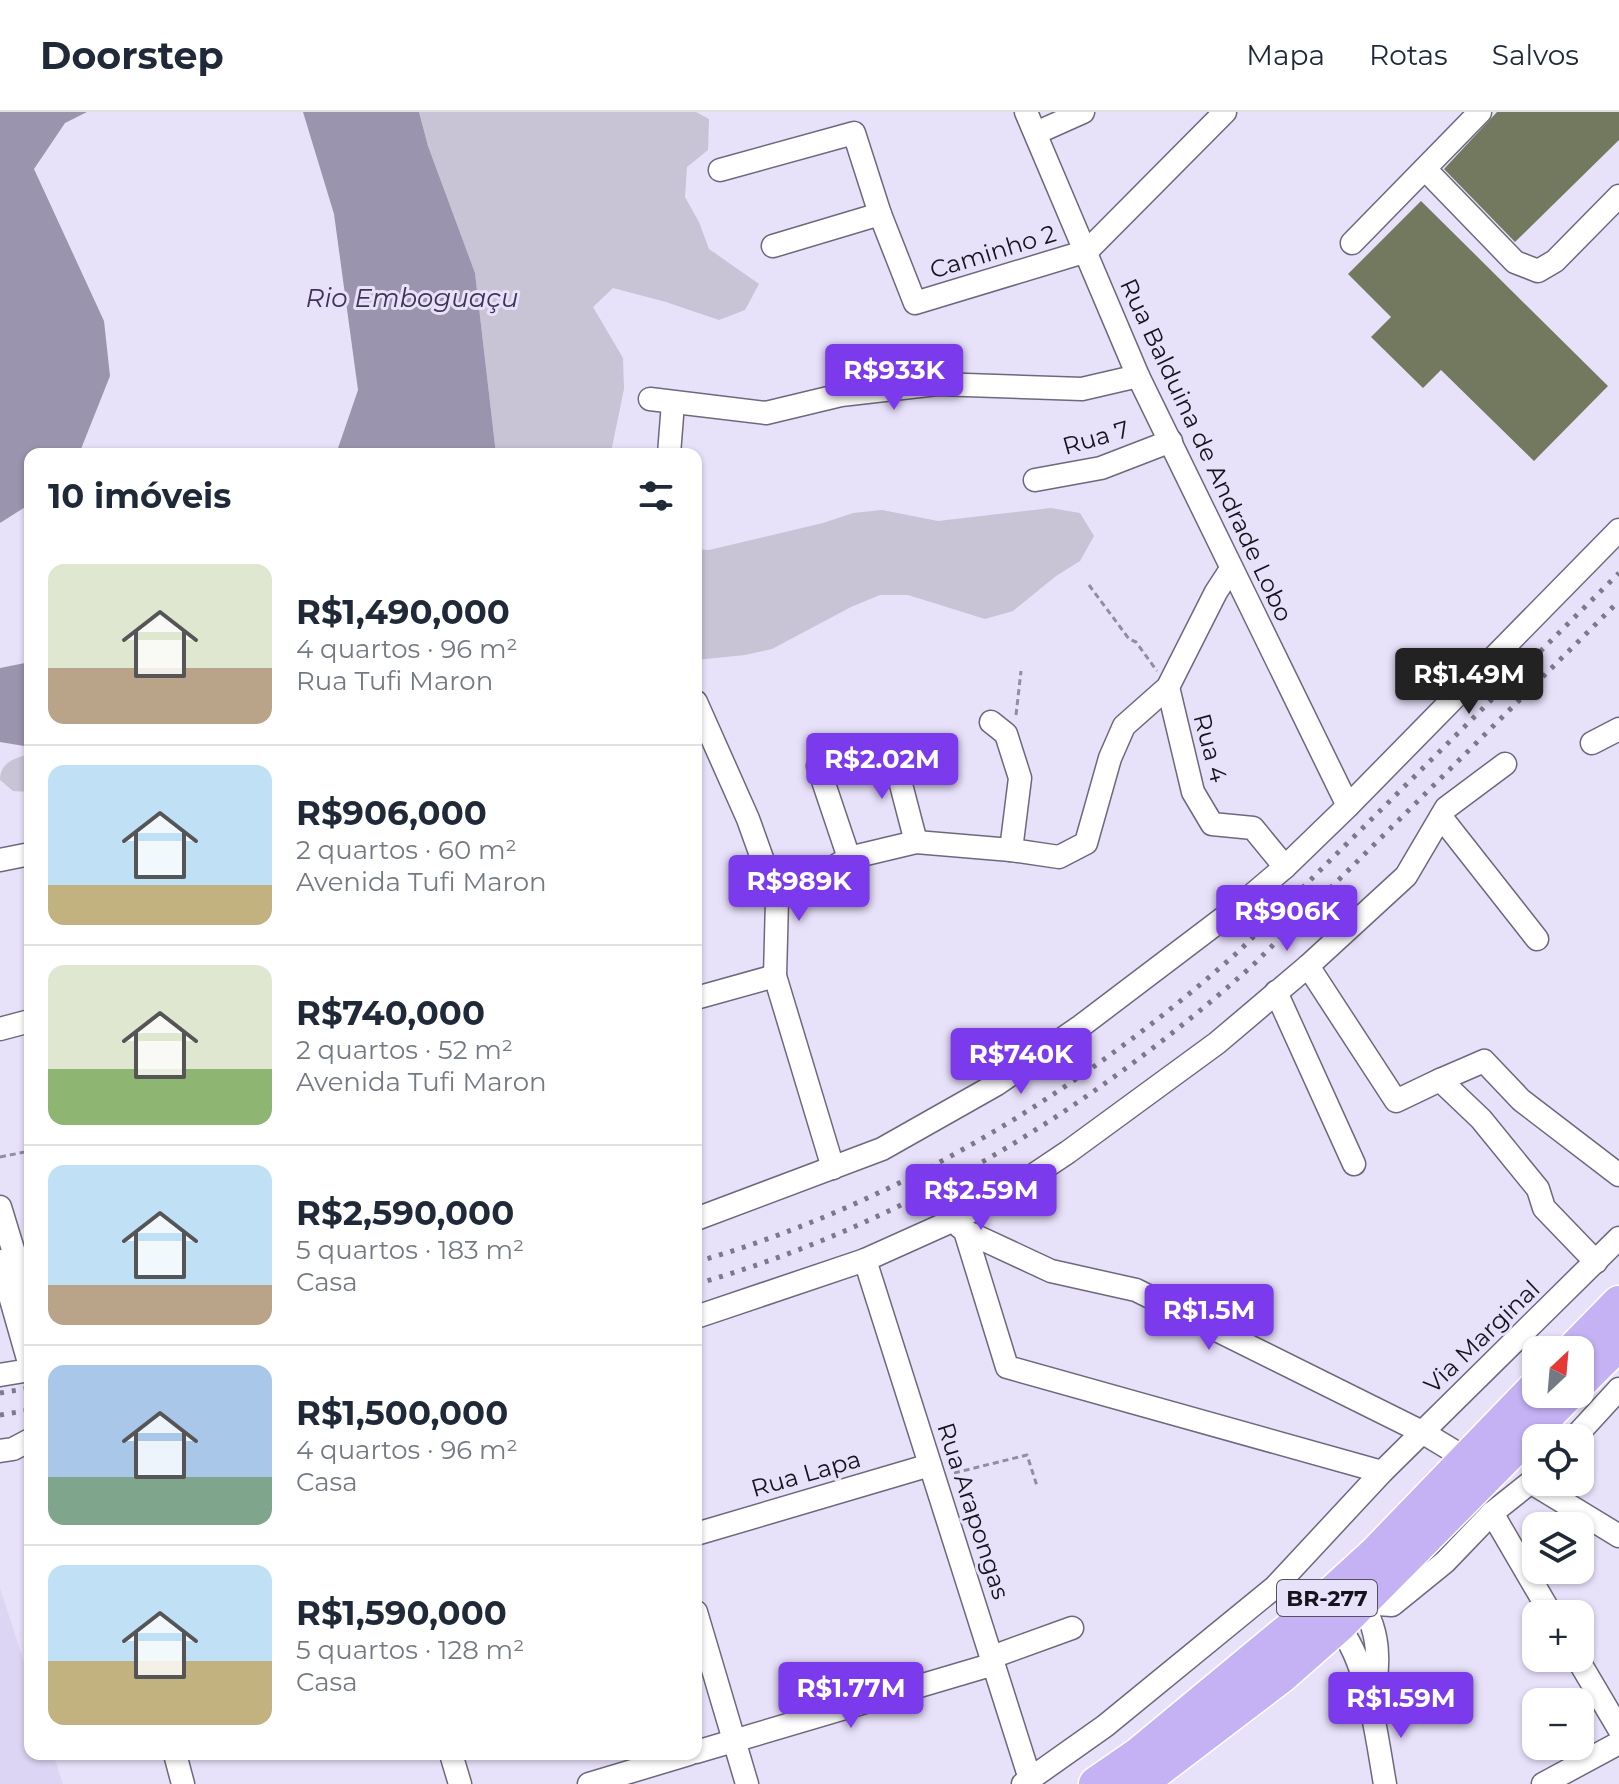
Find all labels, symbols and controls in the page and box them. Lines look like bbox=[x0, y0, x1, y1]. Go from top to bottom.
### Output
text: Doorstep bbox=[40, 32, 224, 79]
text: Mapa bbox=[1246, 38, 1325, 72]
text: Rotas bbox=[1369, 38, 1448, 72]
text: Salvos bbox=[1492, 38, 1579, 72]
street label: Caminho 2 bbox=[926, 219, 1059, 284]
street label: Rua Balduina de Andrade Lobo bbox=[1114, 274, 1299, 626]
water label: Rio Emboguaçu bbox=[306, 282, 518, 314]
pin: R$933K bbox=[829, 344, 959, 412]
text: R$933K bbox=[843, 354, 945, 386]
street label: Rua 7 bbox=[1059, 414, 1133, 461]
icon: filters bbox=[634, 474, 678, 518]
text: 10 imóveis bbox=[48, 475, 231, 517]
text: R$1,490,000 bbox=[296, 591, 510, 633]
icon: home bbox=[112, 596, 208, 692]
text: 4 quartos · 96 m² bbox=[296, 633, 518, 665]
pin: R$1.49M bbox=[1395, 648, 1543, 716]
text: R$1.49M bbox=[1413, 658, 1525, 690]
text: Rua Tufi Maron bbox=[296, 665, 493, 697]
street label: Rua 4 bbox=[1187, 710, 1234, 785]
pin: R$2.02M bbox=[808, 733, 956, 801]
text: R$2.02M bbox=[824, 743, 940, 775]
text: R$906,000 bbox=[296, 792, 487, 834]
icon: home bbox=[112, 797, 208, 893]
text: 2 quartos · 60 m² bbox=[296, 834, 517, 866]
pin: R$989K bbox=[734, 855, 864, 923]
text: R$989K bbox=[747, 865, 851, 897]
text: Avenida Tufi Maron bbox=[296, 866, 547, 898]
pin: R$906K bbox=[1222, 885, 1352, 953]
text: R$906K bbox=[1234, 895, 1340, 927]
text: R$740,000 bbox=[296, 992, 485, 1034]
icon: home bbox=[112, 997, 208, 1093]
pin: R$740K bbox=[956, 1028, 1086, 1096]
text: 2 quartos · 52 m² bbox=[296, 1034, 513, 1066]
text: R$740K bbox=[969, 1038, 1073, 1070]
text: Avenida Tufi Maron bbox=[296, 1066, 547, 1098]
pin: R$2.59M bbox=[907, 1164, 1055, 1232]
text: R$2.59M bbox=[924, 1174, 1038, 1206]
text: R$2,590,000 bbox=[296, 1192, 514, 1234]
icon: home bbox=[112, 1197, 208, 1293]
text: 5 quartos · 183 m² bbox=[296, 1234, 524, 1266]
text: Casa bbox=[296, 1266, 358, 1298]
street label: Via Marginal bbox=[1418, 1274, 1545, 1399]
pin: R$1.5M bbox=[1144, 1284, 1274, 1352]
text: R$1.5M bbox=[1163, 1294, 1255, 1326]
north arrow bbox=[1522, 1336, 1594, 1408]
map controls bbox=[1522, 1336, 1594, 1760]
text: R$1,500,000 bbox=[296, 1392, 508, 1434]
icon: home bbox=[112, 1397, 208, 1493]
street label: Rua Arapongas bbox=[931, 1419, 1016, 1603]
button: locate bbox=[1522, 1424, 1594, 1496]
text: 4 quartos · 96 m² bbox=[296, 1434, 518, 1466]
street label: Rua Lapa bbox=[748, 1444, 864, 1503]
text: Casa bbox=[296, 1466, 358, 1498]
button: layers bbox=[1522, 1512, 1594, 1584]
road number: BR-277 bbox=[1277, 1580, 1377, 1616]
text: R$1,590,000 bbox=[296, 1592, 507, 1634]
icon: home bbox=[112, 1597, 208, 1693]
button: + bbox=[1522, 1600, 1594, 1672]
text: 5 quartos · 128 m² bbox=[296, 1634, 524, 1666]
pin: R$1.77M bbox=[777, 1662, 925, 1730]
text: Casa bbox=[296, 1666, 358, 1698]
text: R$1.77M bbox=[796, 1672, 906, 1704]
pin: R$1.59M bbox=[1327, 1672, 1475, 1740]
text: R$1.59M bbox=[1346, 1682, 1456, 1714]
button: − bbox=[1522, 1688, 1594, 1760]

